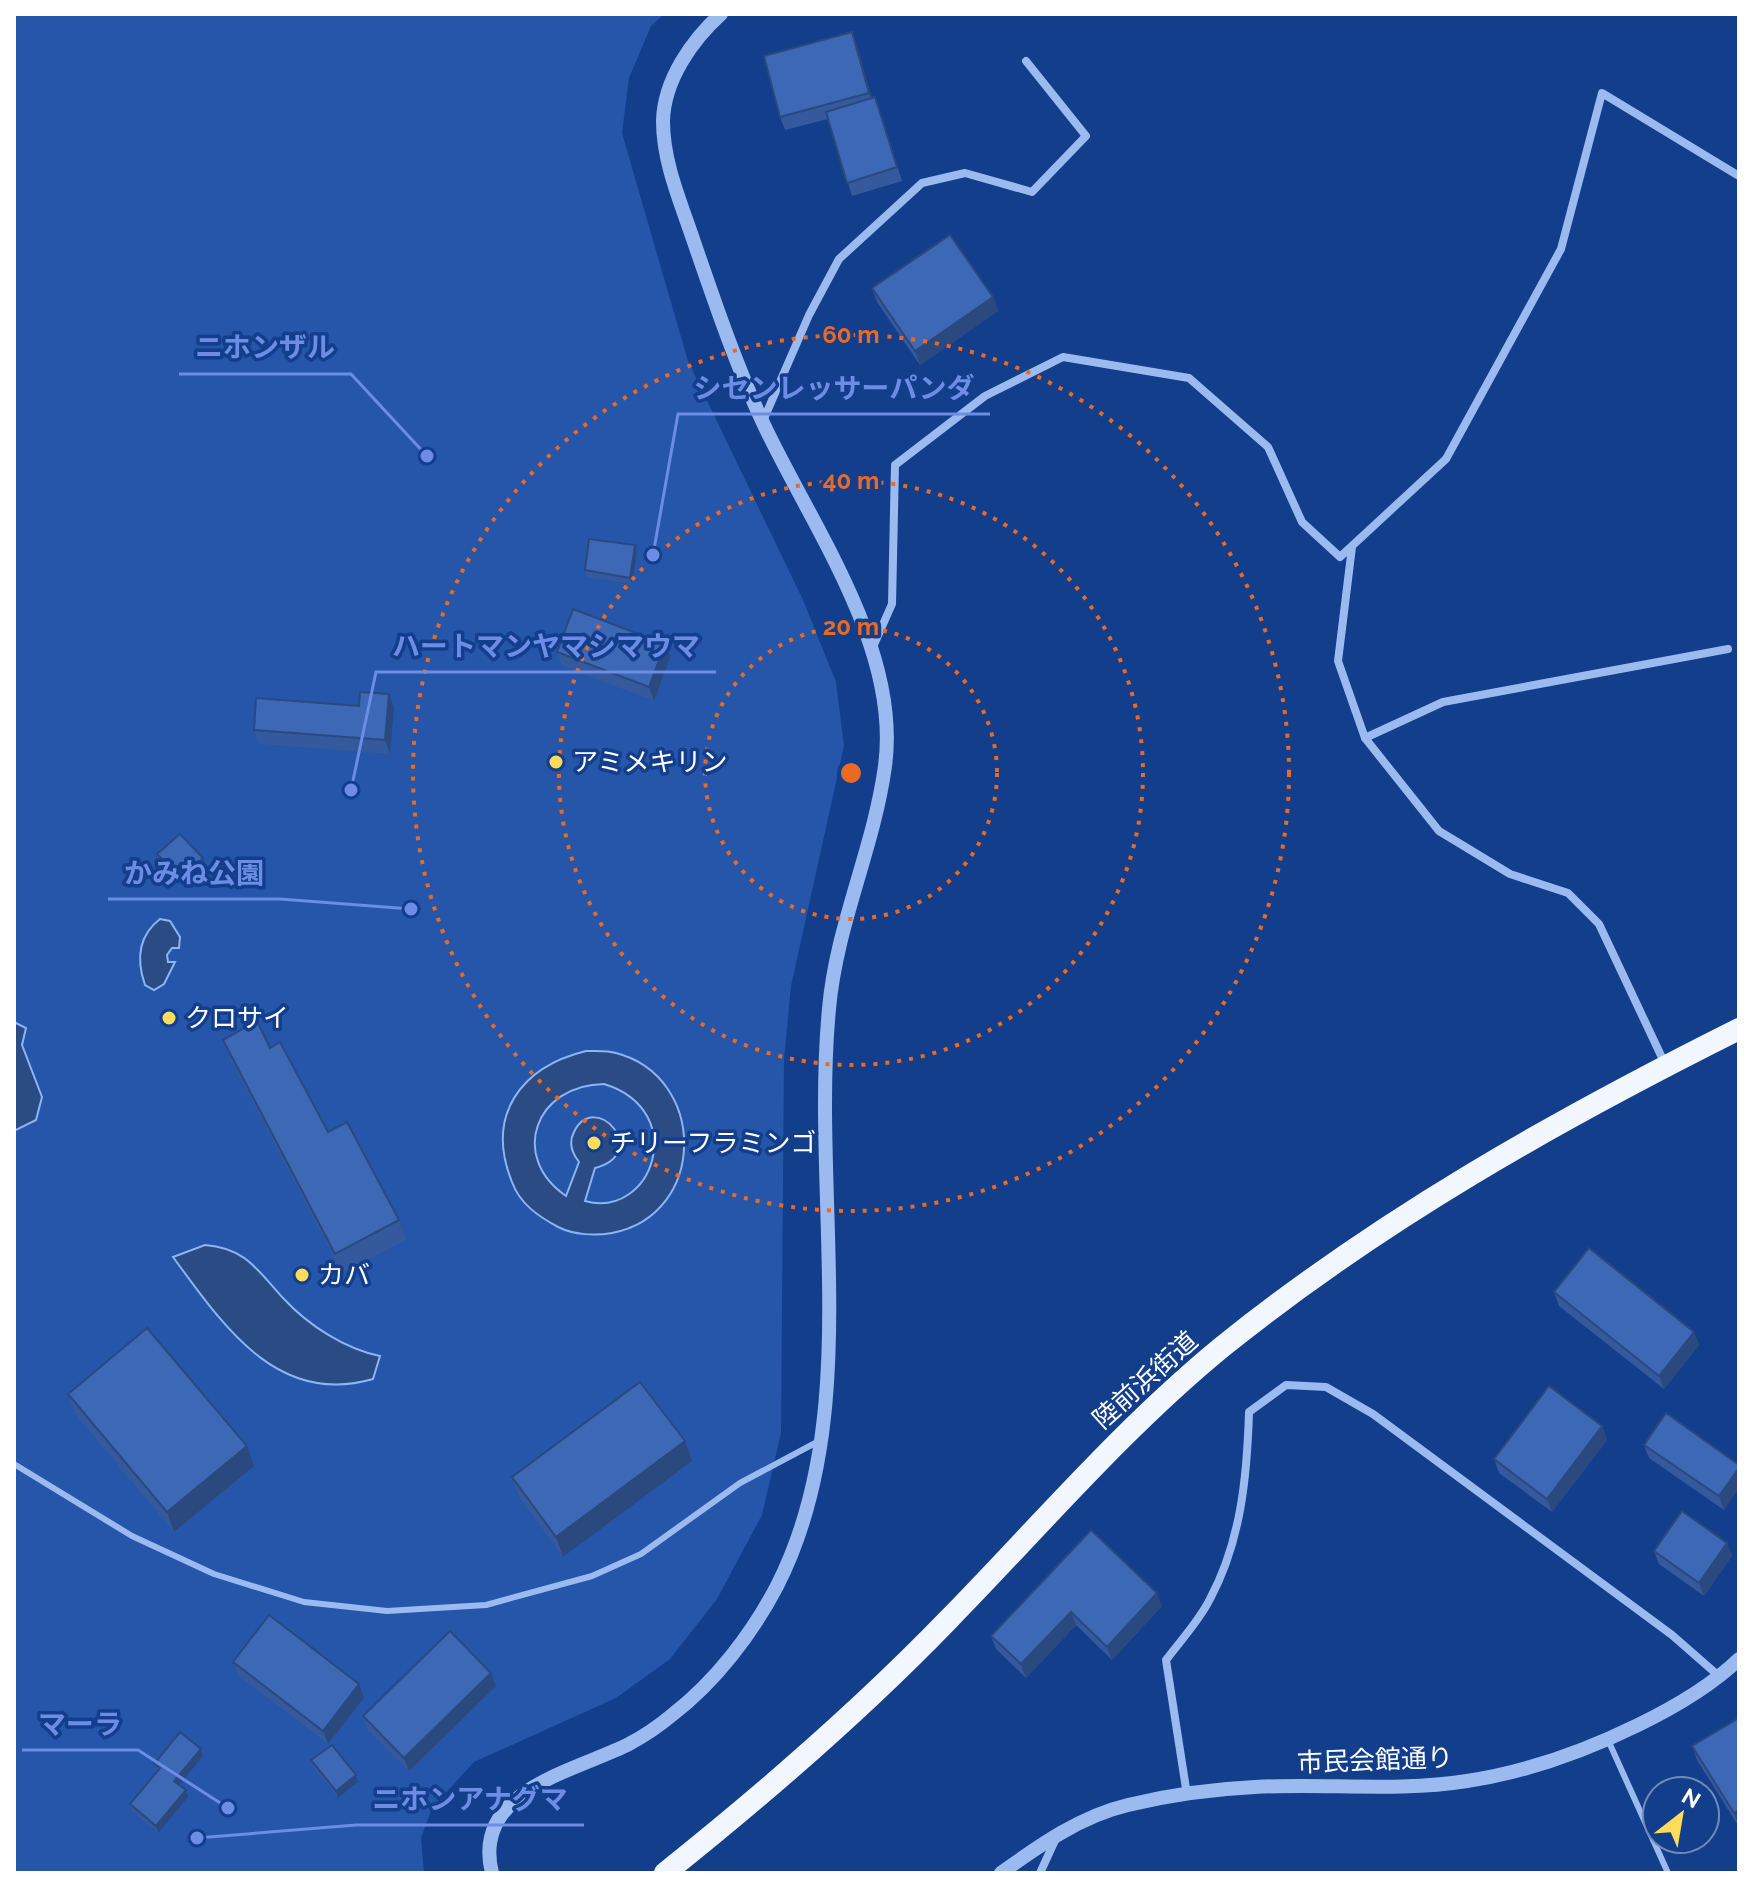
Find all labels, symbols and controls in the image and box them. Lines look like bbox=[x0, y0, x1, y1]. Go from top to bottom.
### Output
text: 60 m bbox=[822, 320, 880, 349]
callout: ニホンザル bbox=[179, 322, 351, 374]
text: ニホンザル bbox=[195, 331, 335, 364]
callout: シセンレッサーパンダ bbox=[678, 362, 990, 414]
text: シセンレッサーパンダ bbox=[693, 372, 975, 405]
text: 40 m bbox=[823, 466, 879, 495]
text: 20 m bbox=[823, 612, 879, 641]
callout: ハートマンヤマシマウマ bbox=[376, 620, 716, 672]
text: ハートマンヤマシマウマ bbox=[392, 630, 700, 663]
place label: アミメキリン bbox=[572, 747, 727, 777]
marker: アミメキリン bbox=[547, 753, 565, 771]
centre of rings bbox=[837, 759, 865, 787]
callout: かみね公園 bbox=[108, 847, 280, 899]
text: かみね公園 bbox=[124, 857, 264, 890]
place label: クロサイ bbox=[185, 1003, 289, 1033]
marker: クロサイ bbox=[160, 1009, 178, 1027]
place label: チリーフラミンゴ bbox=[610, 1128, 816, 1158]
marker: チリーフラミンゴ bbox=[585, 1134, 603, 1152]
place label: カバ bbox=[318, 1260, 370, 1290]
marker: カバ bbox=[293, 1266, 311, 1284]
street label: 陸前浜街道 bbox=[1087, 1325, 1203, 1435]
callout: マーラ bbox=[22, 1698, 138, 1750]
text: マーラ bbox=[38, 1708, 122, 1741]
street label: 市民会館通り bbox=[1297, 1742, 1453, 1778]
callout: ニホンアナグマ bbox=[356, 1773, 584, 1825]
north arrow bbox=[1641, 1775, 1721, 1855]
text: N bbox=[1677, 1782, 1705, 1813]
text: ニホンアナグマ bbox=[372, 1783, 568, 1816]

